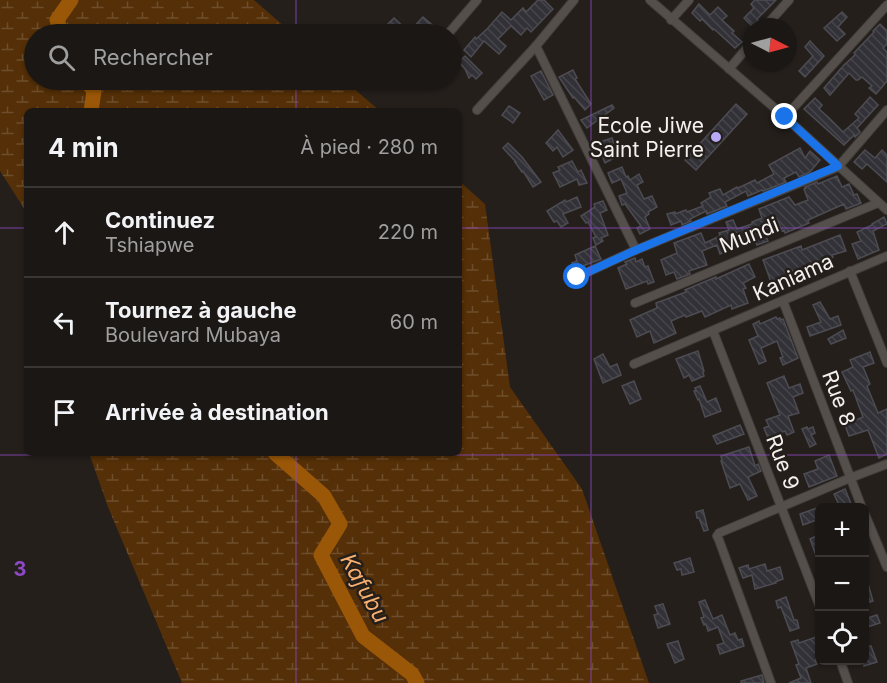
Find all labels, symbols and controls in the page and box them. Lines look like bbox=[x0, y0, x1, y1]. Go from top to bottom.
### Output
north arrow bbox=[743, 18, 797, 72]
search box bbox=[24, 24, 462, 90]
icon: search bbox=[45, 41, 78, 74]
text: Rechercher bbox=[93, 44, 213, 70]
route end bbox=[771, 103, 797, 129]
place label: Ecole Jiwe Saint Pierre bbox=[590, 113, 704, 162]
marker: Ecole Jiwe Saint Pierre bbox=[709, 130, 723, 144]
text: 4 min bbox=[48, 132, 119, 163]
text: À pied · 280 m bbox=[300, 135, 438, 159]
text: Continuez bbox=[105, 207, 215, 233]
street label: Mundi bbox=[716, 212, 782, 258]
icon: ahead bbox=[48, 216, 81, 249]
text: 220 m bbox=[378, 220, 438, 244]
text: Tshiapwe bbox=[105, 233, 194, 257]
street label: Kaniama bbox=[749, 248, 837, 306]
route start bbox=[563, 263, 589, 289]
text: Tournez à gauche bbox=[105, 297, 297, 323]
icon: left bbox=[48, 306, 81, 339]
text: 60 m bbox=[390, 310, 438, 334]
text: Boulevard Mubaya bbox=[105, 323, 281, 347]
street label: Rue 8 bbox=[817, 367, 861, 429]
icon: arrive bbox=[48, 396, 81, 429]
text: Arrivée à destination bbox=[105, 399, 329, 425]
street label: Rue 9 bbox=[761, 431, 805, 493]
map controls bbox=[815, 503, 869, 665]
button: + bbox=[815, 503, 869, 557]
water label: Kafubu bbox=[335, 549, 395, 627]
text: 3 bbox=[14, 557, 26, 581]
button: − bbox=[815, 557, 869, 611]
button: locate bbox=[815, 611, 869, 665]

